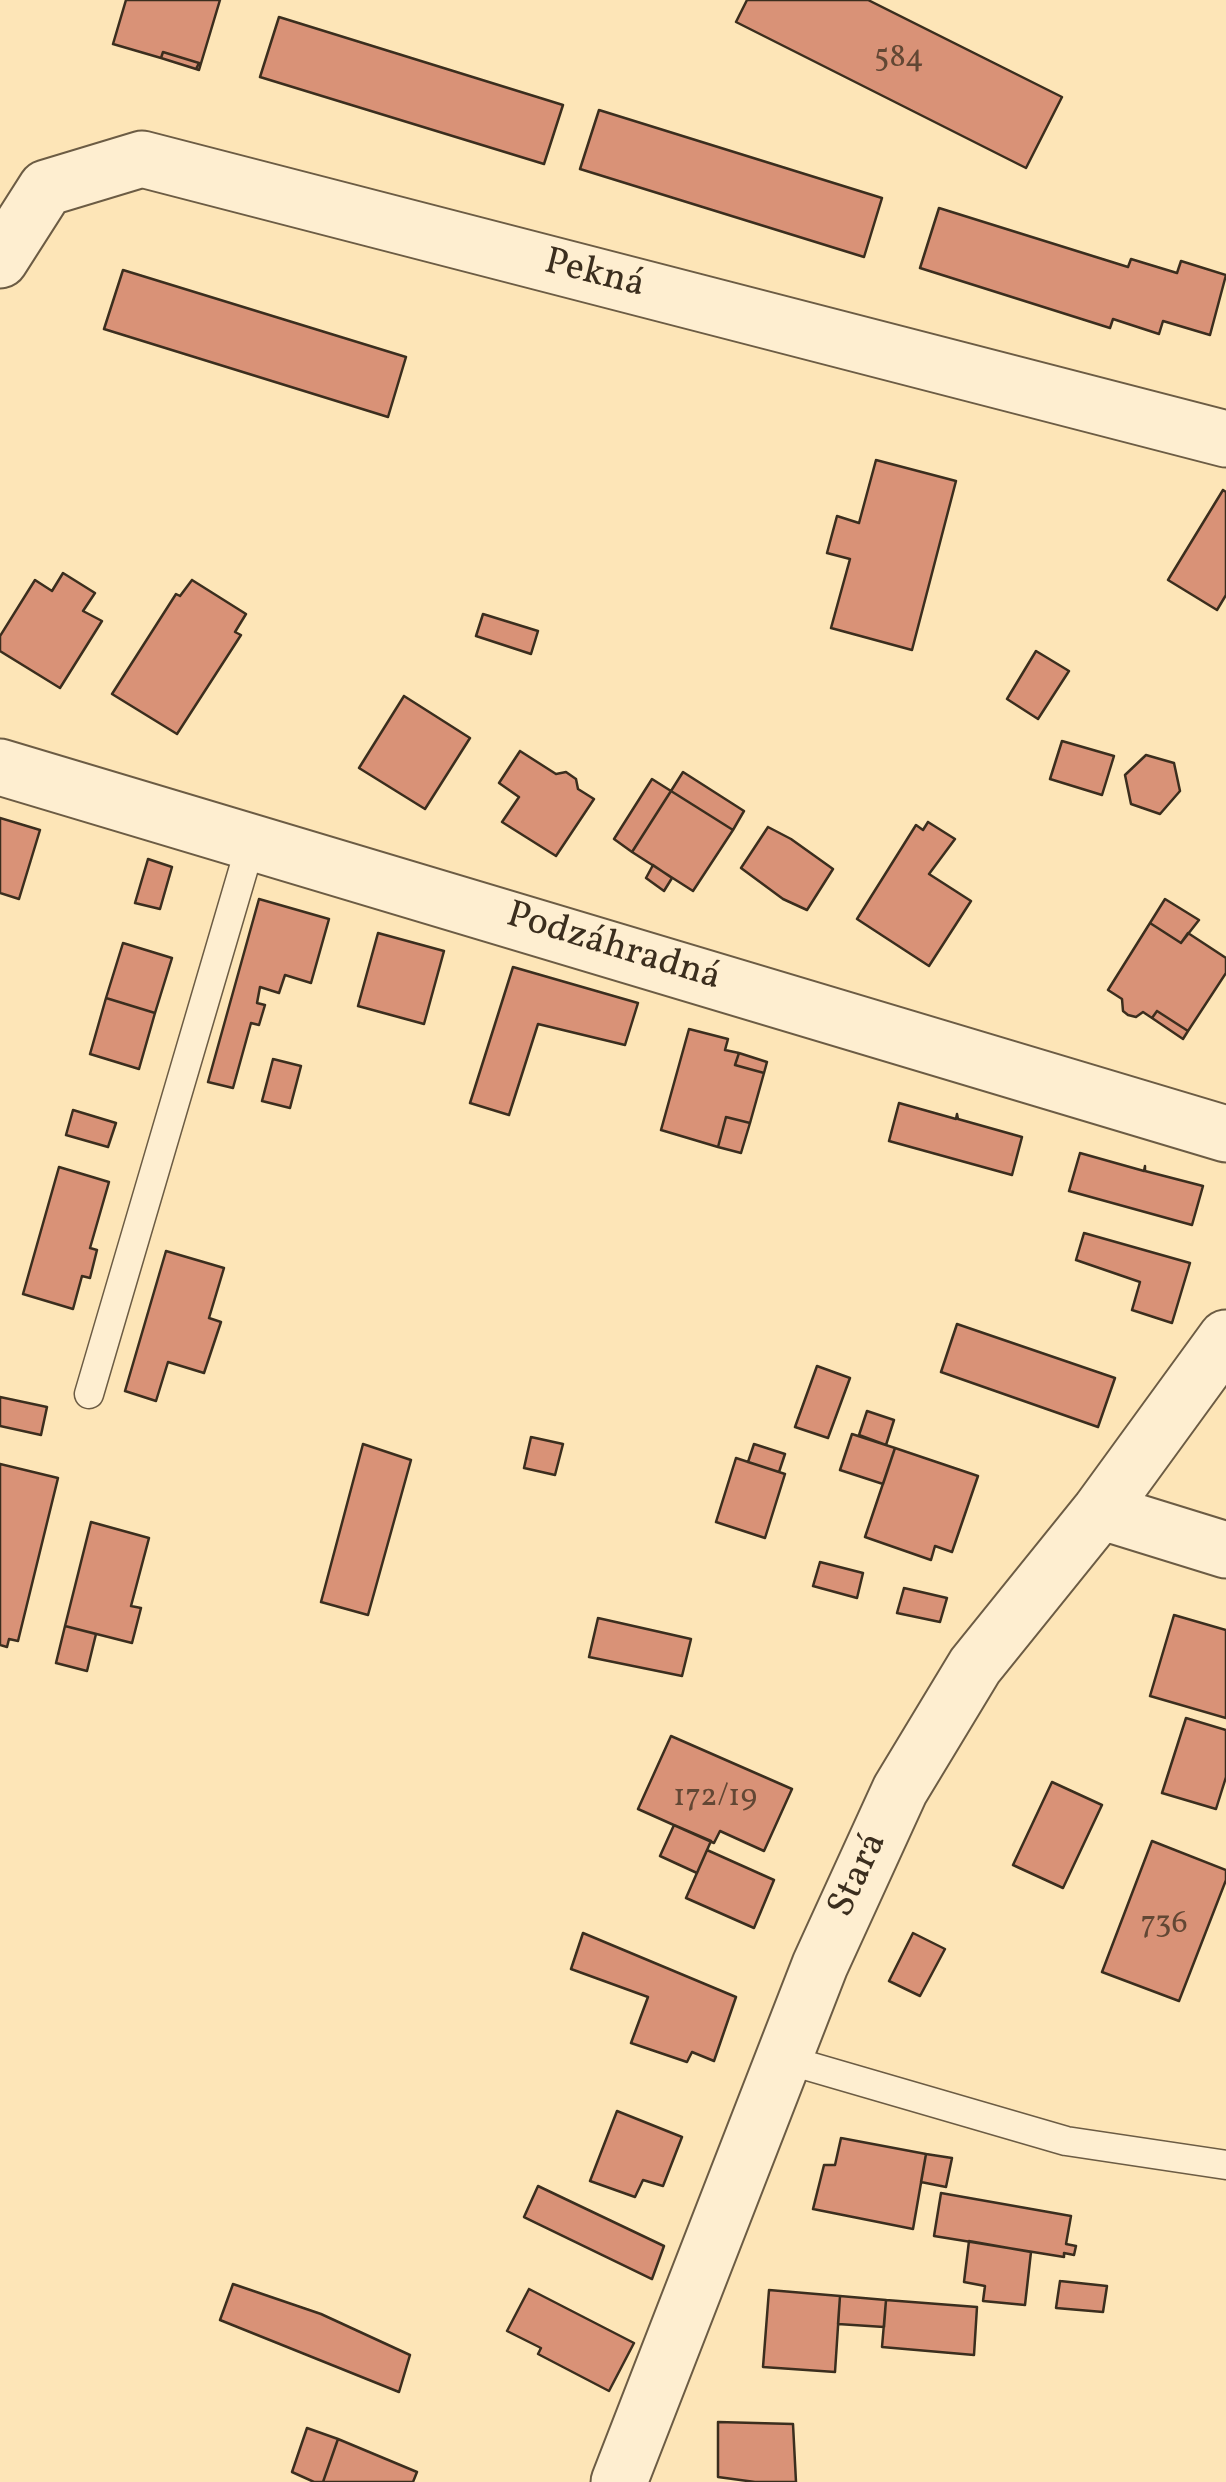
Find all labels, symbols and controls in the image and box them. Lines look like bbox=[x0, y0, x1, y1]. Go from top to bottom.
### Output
house number: 584 bbox=[874, 41, 924, 79]
street label: Pekná bbox=[539, 242, 649, 310]
street label: Podzáhradná bbox=[500, 895, 726, 1003]
house number: 172/19 bbox=[673, 1780, 757, 1818]
street label: Stará bbox=[821, 1826, 899, 1926]
house number: 736 bbox=[1140, 1907, 1188, 1945]

